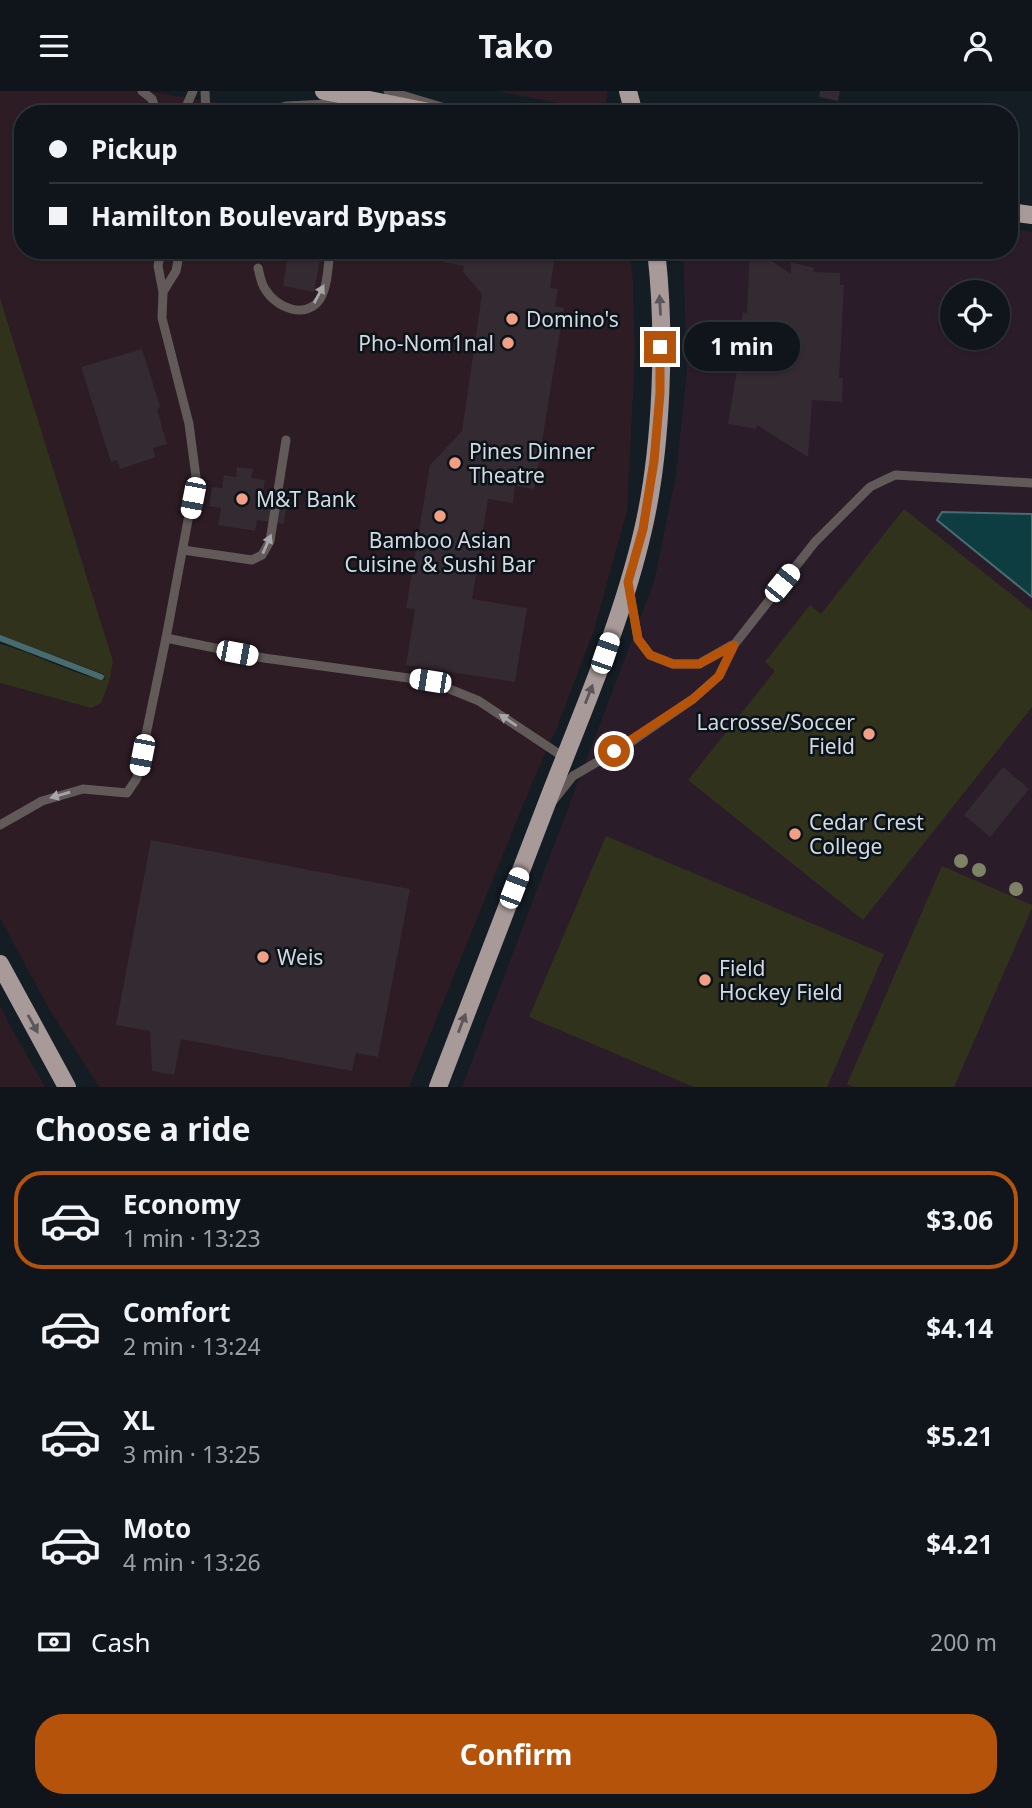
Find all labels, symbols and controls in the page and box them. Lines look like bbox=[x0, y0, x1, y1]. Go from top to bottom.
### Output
text: Tako bbox=[479, 24, 553, 67]
icon: menu bbox=[35, 27, 73, 65]
icon: person bbox=[959, 27, 997, 65]
text: Pickup bbox=[91, 131, 178, 167]
text: Hamilton Boulevard Bypass bbox=[91, 198, 447, 234]
map controls bbox=[940, 280, 1010, 350]
button: locate bbox=[940, 280, 1010, 350]
one-way arrow bbox=[313, 284, 325, 304]
one-way arrow bbox=[654, 294, 665, 316]
place label: Domino's bbox=[526, 305, 619, 333]
marker: Domino's bbox=[504, 311, 520, 327]
callout: 1 min bbox=[684, 323, 800, 371]
place label: Pho-Nom1nal bbox=[358, 329, 494, 357]
text: 1 min bbox=[710, 330, 774, 362]
route end bbox=[644, 331, 676, 363]
marker: Pho-Nom1nal bbox=[500, 335, 516, 351]
place label: Pines Dinner Theatre bbox=[469, 437, 595, 489]
marker: Pines Dinner Theatre bbox=[447, 455, 463, 471]
car bbox=[179, 475, 208, 521]
place label: M&T Bank bbox=[256, 485, 357, 513]
marker: M&T Bank bbox=[234, 491, 250, 507]
marker: Bamboo Asian Cuisine & Sushi Bar bbox=[432, 508, 448, 524]
place label: Bamboo Asian Cuisine & Sushi Bar bbox=[345, 526, 536, 578]
one-way arrow bbox=[261, 534, 273, 554]
car bbox=[761, 560, 804, 606]
car bbox=[589, 630, 622, 676]
car bbox=[215, 639, 260, 667]
car bbox=[408, 667, 453, 695]
one-way arrow bbox=[584, 684, 595, 705]
place label: Lacrosse/Soccer Field bbox=[696, 708, 855, 760]
one-way arrow bbox=[499, 713, 517, 727]
marker: Lacrosse/Soccer Field bbox=[861, 726, 877, 742]
car bbox=[128, 732, 157, 778]
route start bbox=[598, 735, 630, 767]
one-way arrow bbox=[50, 791, 71, 801]
place label: Cedar Crest College bbox=[809, 808, 924, 860]
marker: Cedar Crest College bbox=[787, 826, 803, 842]
car bbox=[497, 865, 532, 911]
place label: Weis bbox=[277, 943, 323, 971]
marker: Weis bbox=[255, 949, 271, 965]
place label: Field Hockey Field bbox=[719, 954, 843, 1006]
marker: Field Hockey Field bbox=[697, 972, 713, 988]
one-way arrow bbox=[457, 1013, 468, 1034]
one-way arrow bbox=[27, 1014, 39, 1034]
text: Choose a ride bbox=[35, 1107, 251, 1150]
text: Economy bbox=[123, 1186, 241, 1222]
icon: car bbox=[39, 1189, 102, 1252]
text: $3.06 bbox=[926, 1202, 993, 1238]
text: 1 min · 13:23 bbox=[123, 1222, 261, 1254]
text: Comfort bbox=[123, 1294, 231, 1330]
icon: car bbox=[39, 1297, 102, 1360]
text: $4.14 bbox=[926, 1310, 993, 1346]
text: 2 min · 13:24 bbox=[123, 1330, 261, 1362]
text: XL bbox=[123, 1402, 155, 1438]
icon: car bbox=[39, 1405, 102, 1468]
text: $5.21 bbox=[926, 1418, 993, 1454]
text: 3 min · 13:25 bbox=[123, 1438, 261, 1470]
text: Moto bbox=[123, 1510, 191, 1546]
icon: car bbox=[39, 1513, 102, 1576]
text: $4.21 bbox=[926, 1526, 993, 1562]
text: 4 min · 13:26 bbox=[123, 1546, 261, 1578]
icon: cash bbox=[35, 1623, 73, 1661]
text: Cash bbox=[91, 1624, 151, 1660]
text: 200 m bbox=[930, 1626, 997, 1658]
button: Confirm bbox=[35, 1714, 997, 1794]

